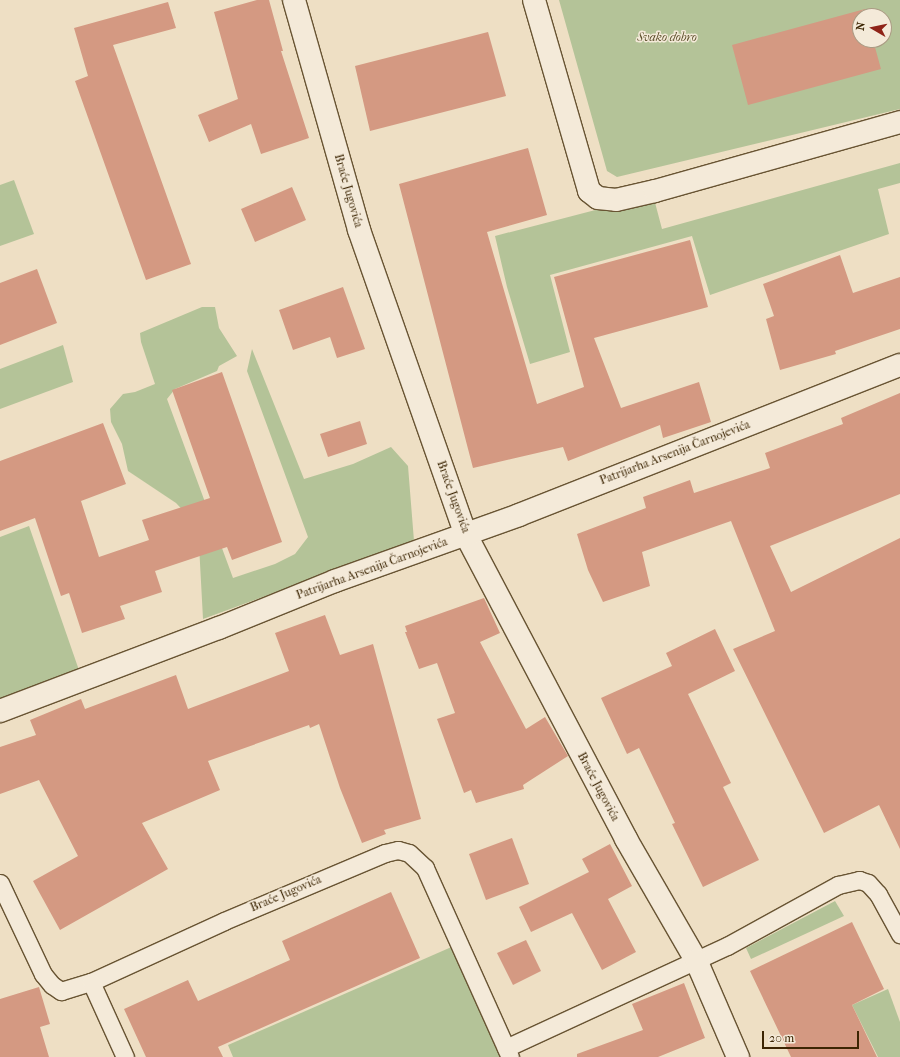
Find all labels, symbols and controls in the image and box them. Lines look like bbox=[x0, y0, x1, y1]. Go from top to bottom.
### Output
north arrow bbox=[852, 8, 892, 48]
text: N bbox=[854, 21, 868, 31]
park label: Svako dobro bbox=[637, 31, 697, 45]
street label: Braće Jugovića bbox=[331, 153, 365, 229]
street label: Patrijarha Arsenija Čarnojevića bbox=[598, 418, 752, 488]
street label: Braće Jugovića bbox=[433, 459, 473, 535]
street label: Patrijarha Arsenija Čarnojevića bbox=[294, 535, 450, 603]
street label: Braće Jugovića bbox=[574, 750, 622, 824]
street label: Braće Jugovića bbox=[248, 873, 324, 915]
scale bar bbox=[764, 1023, 861, 1049]
text: 20 m bbox=[769, 1031, 794, 1045]

